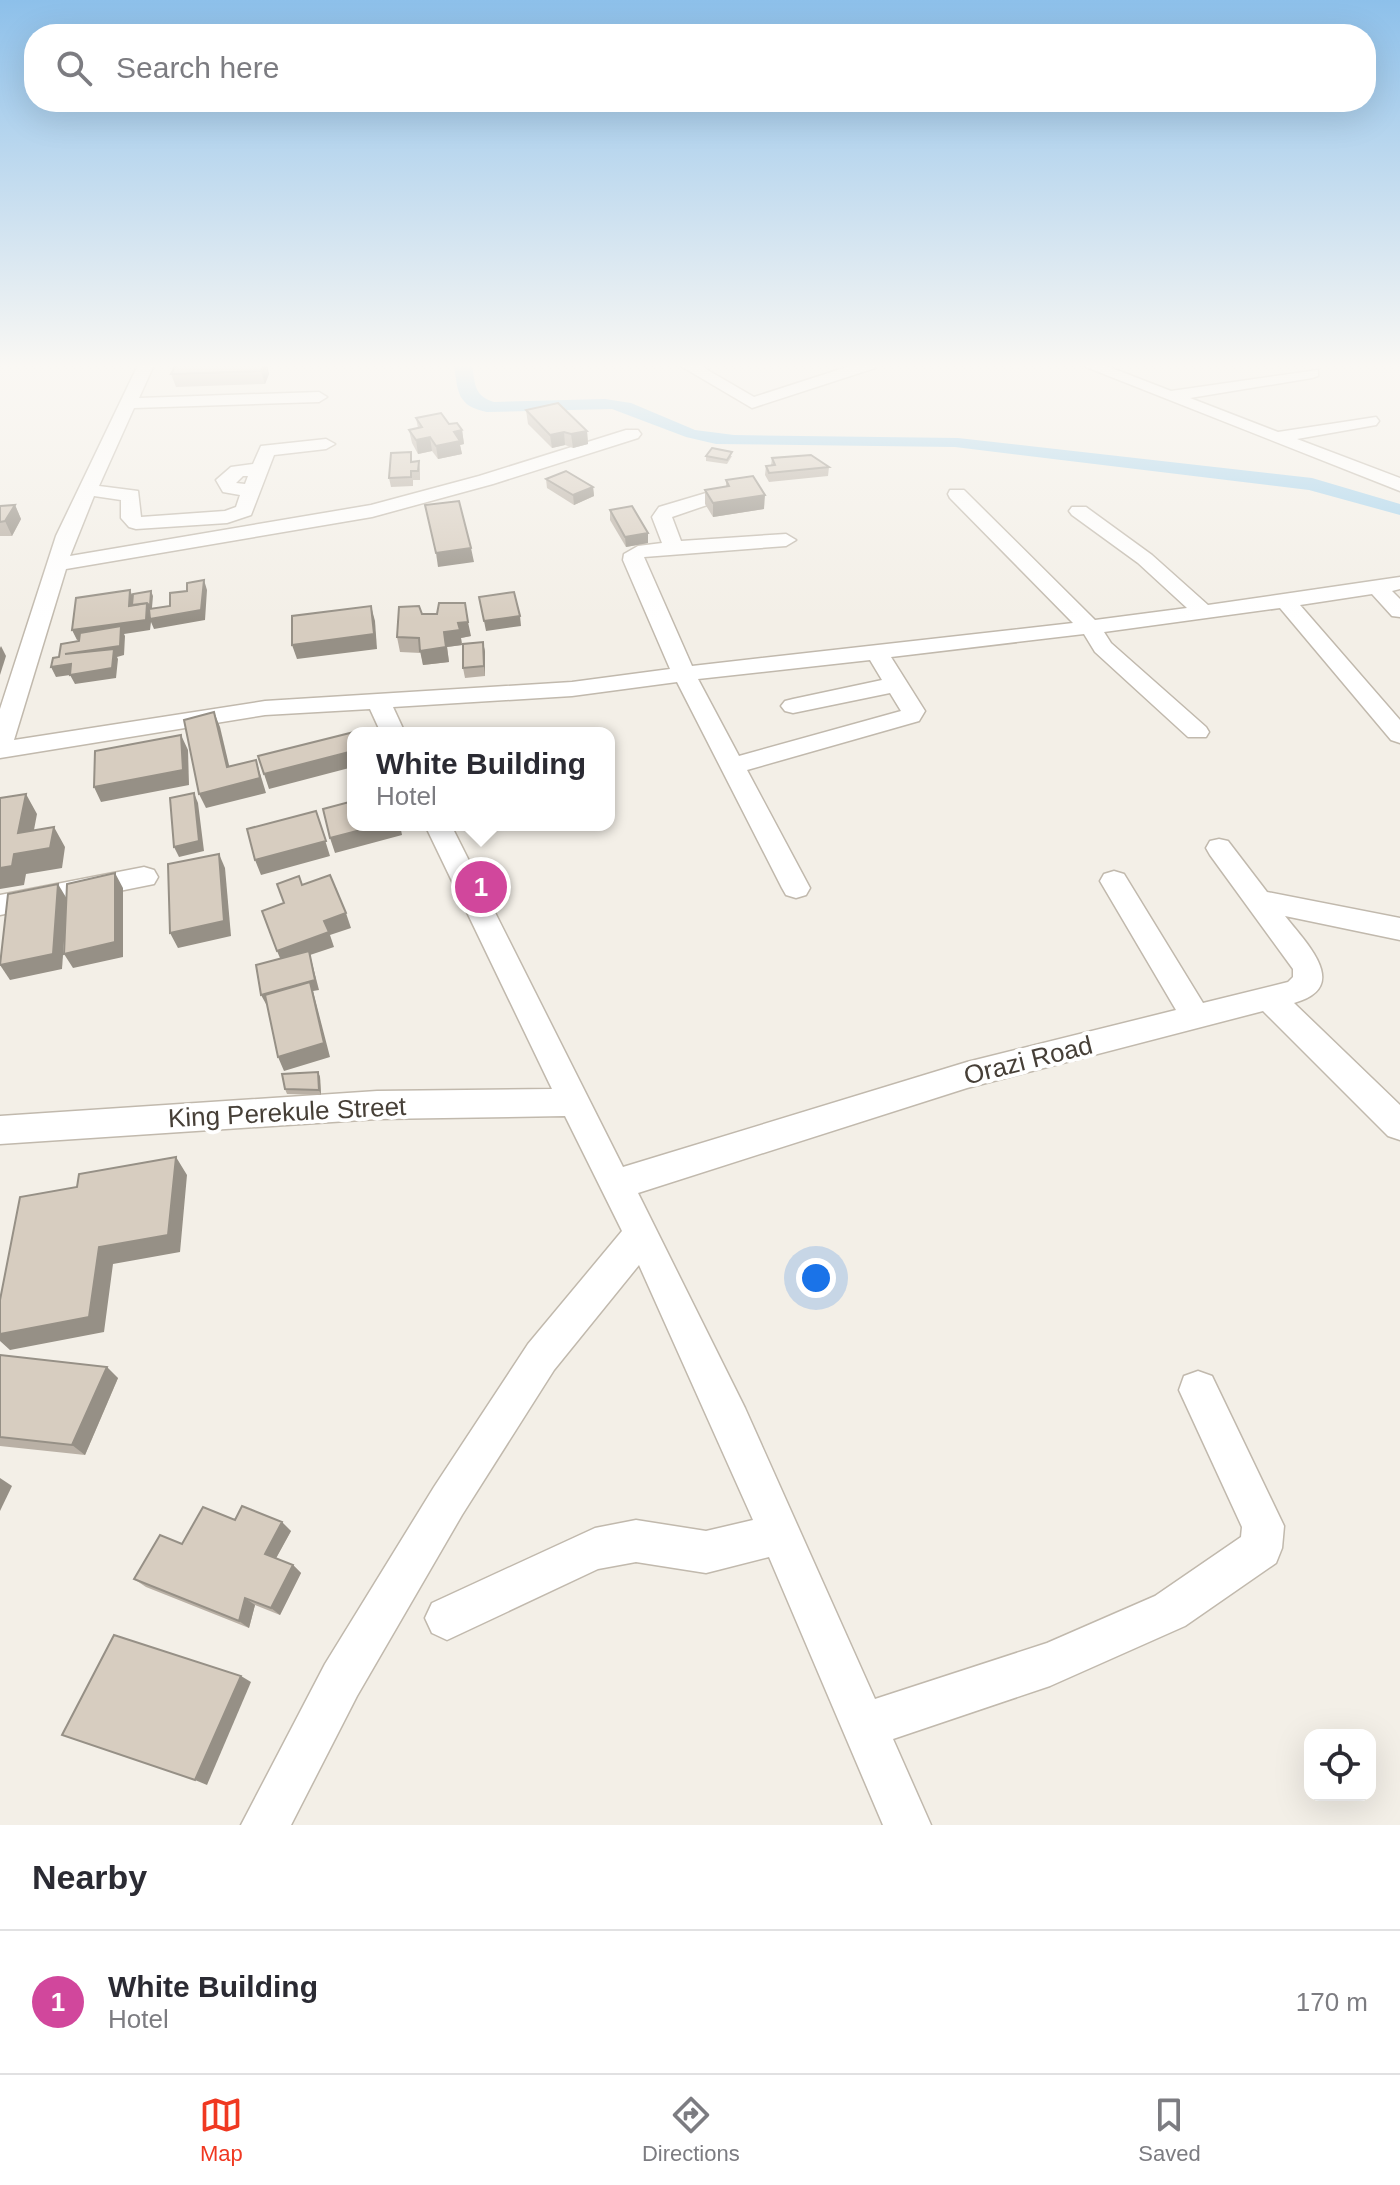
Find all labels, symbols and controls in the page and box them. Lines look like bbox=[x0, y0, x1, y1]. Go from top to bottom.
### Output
search box bbox=[24, 24, 1376, 112]
icon: search bbox=[52, 46, 96, 90]
text: Search here bbox=[116, 51, 279, 84]
popup bbox=[347, 727, 615, 831]
text: White Building bbox=[376, 747, 586, 780]
text: Hotel bbox=[376, 781, 437, 811]
pin: 1 bbox=[455, 857, 507, 917]
street label: Orazi Road bbox=[961, 1030, 1095, 1090]
street label: King Perekule Street bbox=[167, 1091, 408, 1133]
your location bbox=[796, 1258, 836, 1298]
map controls bbox=[1304, 1729, 1376, 1801]
button: locate bbox=[1304, 1729, 1376, 1801]
text: Nearby bbox=[32, 1858, 147, 1896]
text: White Building bbox=[108, 1970, 318, 2003]
text: 1 bbox=[51, 1987, 65, 2017]
text: 170 m bbox=[1296, 1987, 1368, 2017]
text: Hotel bbox=[108, 2004, 169, 2034]
tab: Map bbox=[199, 2093, 243, 2167]
tab: Directions bbox=[642, 2093, 740, 2167]
tab: Saved bbox=[1138, 2093, 1201, 2167]

